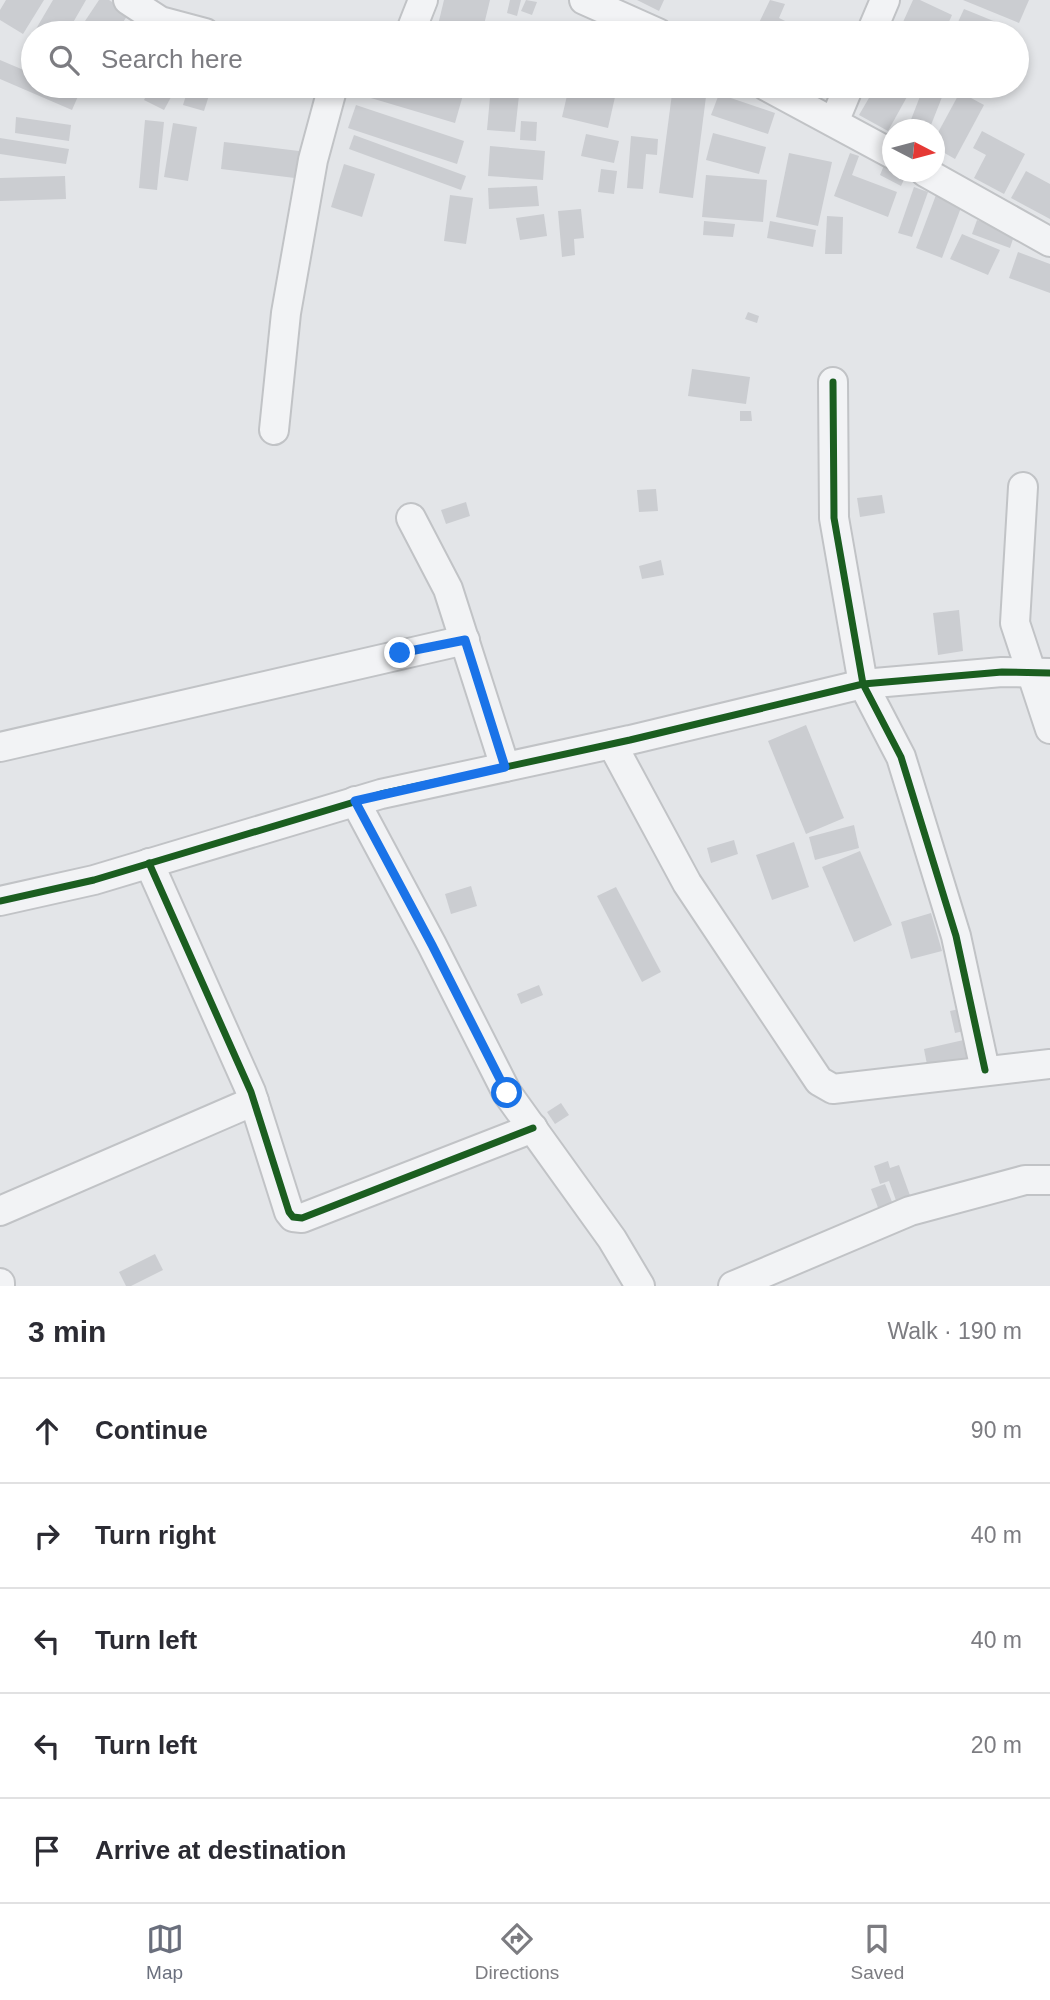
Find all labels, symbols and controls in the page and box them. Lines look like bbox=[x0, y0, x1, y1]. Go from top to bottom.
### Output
search box bbox=[21, 21, 1029, 98]
icon: search bbox=[45, 41, 83, 79]
text: Search here bbox=[101, 44, 243, 74]
north arrow bbox=[882, 119, 945, 182]
route end bbox=[384, 637, 415, 668]
route start bbox=[491, 1077, 522, 1108]
text: 3 min bbox=[28, 1315, 106, 1348]
text: Walk · 190 m bbox=[887, 1318, 1022, 1344]
icon: ahead bbox=[28, 1412, 66, 1450]
text: Continue bbox=[95, 1415, 208, 1445]
text: 90 m bbox=[971, 1417, 1022, 1443]
icon: right bbox=[28, 1517, 66, 1555]
text: Turn right bbox=[95, 1520, 216, 1550]
text: 40 m bbox=[971, 1522, 1022, 1548]
icon: left bbox=[28, 1622, 66, 1660]
text: Turn left bbox=[95, 1625, 197, 1655]
text: 40 m bbox=[971, 1627, 1022, 1653]
icon: left bbox=[28, 1727, 66, 1765]
text: Turn left bbox=[95, 1730, 197, 1760]
text: 20 m bbox=[971, 1732, 1022, 1758]
icon: arrive bbox=[28, 1832, 66, 1870]
text: Arrive at destination bbox=[95, 1835, 346, 1865]
tab: Map bbox=[146, 1920, 184, 1984]
tab: Directions bbox=[475, 1920, 559, 1984]
tab: Saved bbox=[850, 1920, 904, 1984]

